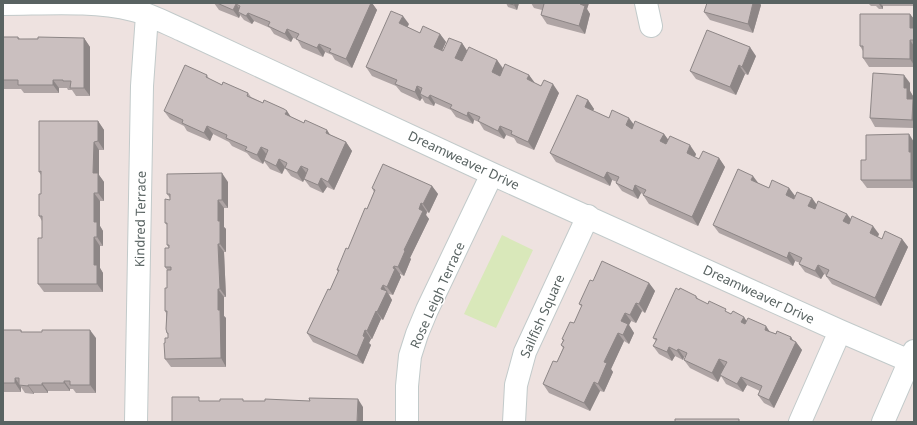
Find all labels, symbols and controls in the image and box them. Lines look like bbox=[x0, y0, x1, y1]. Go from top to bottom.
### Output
street label: Dreamweaver Drive bbox=[405, 126, 523, 194]
street label: Kindred Terrace bbox=[130, 171, 150, 267]
street label: Rose Leigh Terrace bbox=[405, 239, 469, 351]
street label: Dreamweaver Drive bbox=[700, 260, 818, 328]
street label: Sailfish Square bbox=[516, 271, 568, 361]

